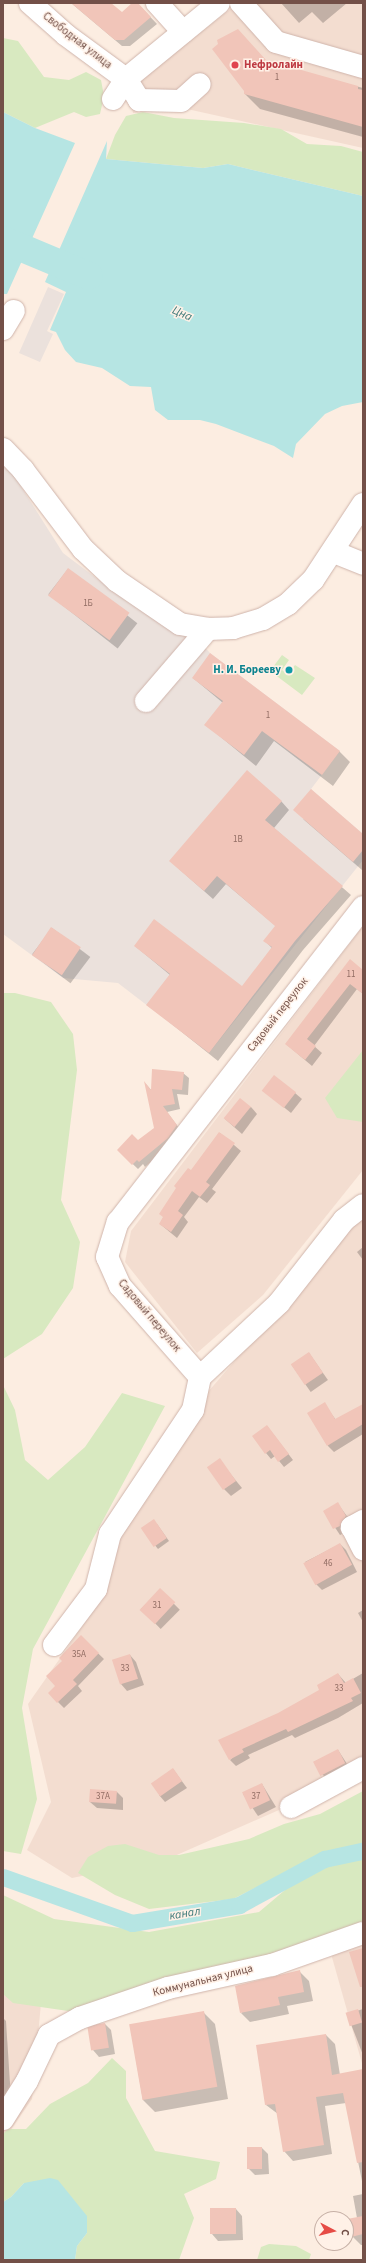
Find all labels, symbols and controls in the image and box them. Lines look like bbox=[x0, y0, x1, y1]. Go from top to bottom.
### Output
street label: Свободная улица bbox=[40, 10, 114, 72]
place label: Нефролайн bbox=[244, 58, 303, 72]
marker: Нефролайн bbox=[229, 59, 241, 71]
house number: 1 bbox=[275, 73, 279, 83]
water label: Цна bbox=[170, 303, 194, 325]
house number: 1Б bbox=[83, 599, 93, 609]
place label: Н. И. Борееву bbox=[213, 663, 281, 677]
marker: Н. И. Борееву bbox=[284, 665, 294, 675]
house number: 1 bbox=[266, 711, 270, 721]
house number: 1В bbox=[233, 835, 243, 845]
house number: 11 bbox=[347, 970, 355, 980]
street label: Садовый переулок bbox=[245, 975, 311, 1055]
street label: Садовый переулок bbox=[115, 1277, 183, 1355]
house number: 46 bbox=[324, 1559, 332, 1569]
house number: 31 bbox=[153, 1601, 161, 1611]
house number: 35А bbox=[72, 1650, 86, 1660]
house number: 33 bbox=[121, 1664, 129, 1674]
house number: 33 bbox=[335, 1684, 343, 1694]
house number: 37А bbox=[96, 1792, 110, 1802]
house number: 37 bbox=[252, 1792, 260, 1802]
water label: канал bbox=[168, 1904, 202, 1924]
street label: Коммунальная улица bbox=[152, 1962, 254, 2000]
north arrow bbox=[314, 2211, 354, 2251]
text: С bbox=[338, 2228, 353, 2236]

